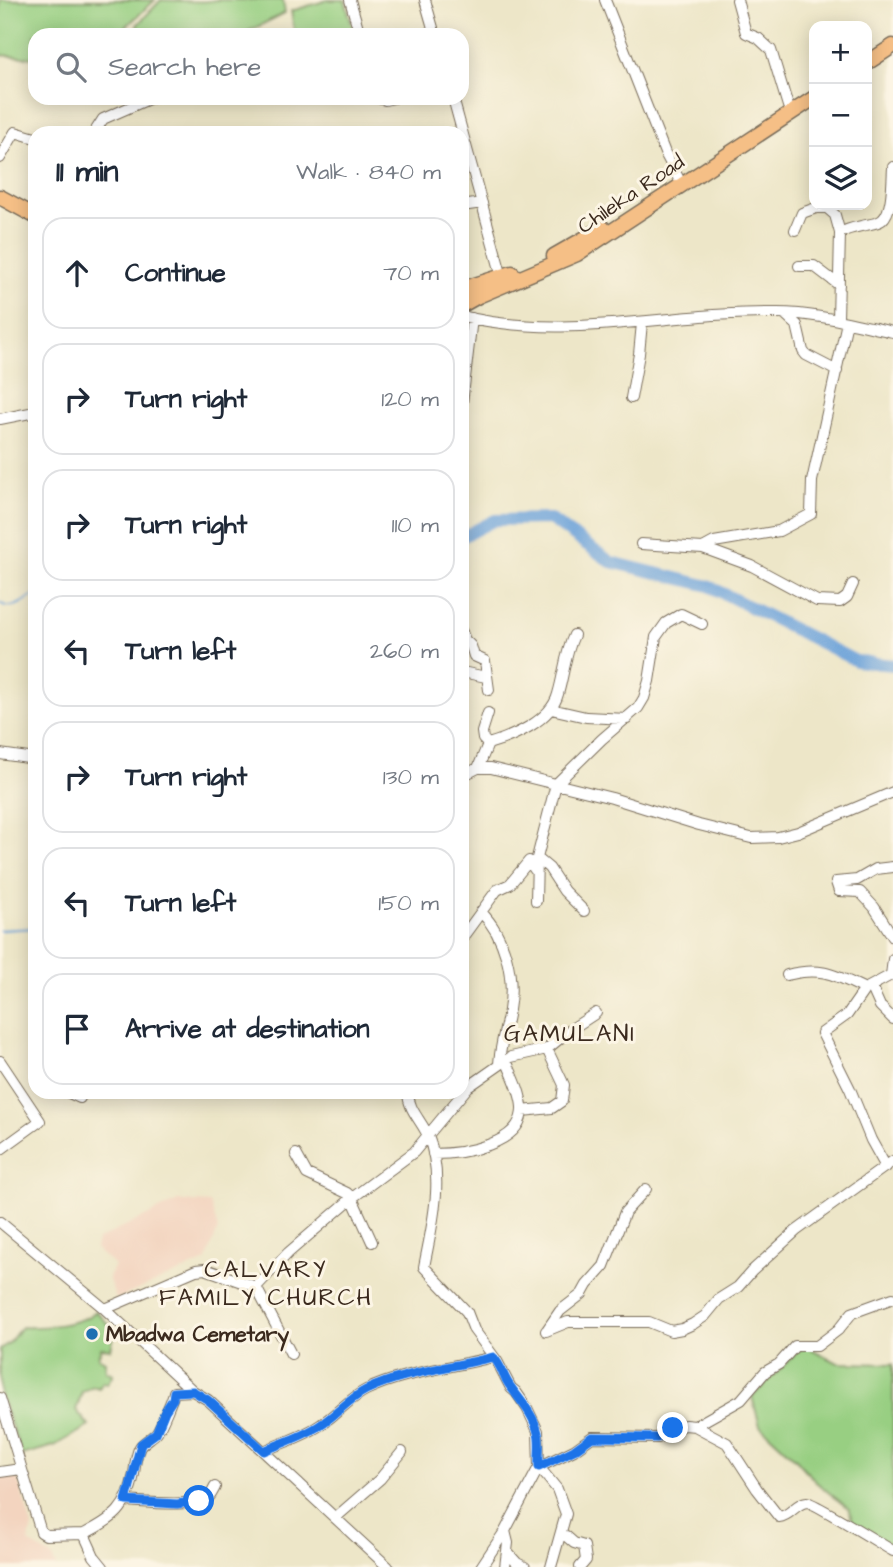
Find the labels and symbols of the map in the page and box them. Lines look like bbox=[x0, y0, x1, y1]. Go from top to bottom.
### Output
street label: Chileka Road bbox=[572, 147, 690, 241]
district label: GAMULANI bbox=[504, 1017, 636, 1051]
district label: CALVARY FAMILY CHURCH bbox=[159, 1253, 373, 1315]
place label: Mbadwa Cemetary bbox=[106, 1320, 289, 1352]
marker: Mbadwa Cemetary bbox=[84, 1326, 100, 1342]
route end bbox=[657, 1412, 688, 1443]
route start bbox=[183, 1485, 214, 1516]

